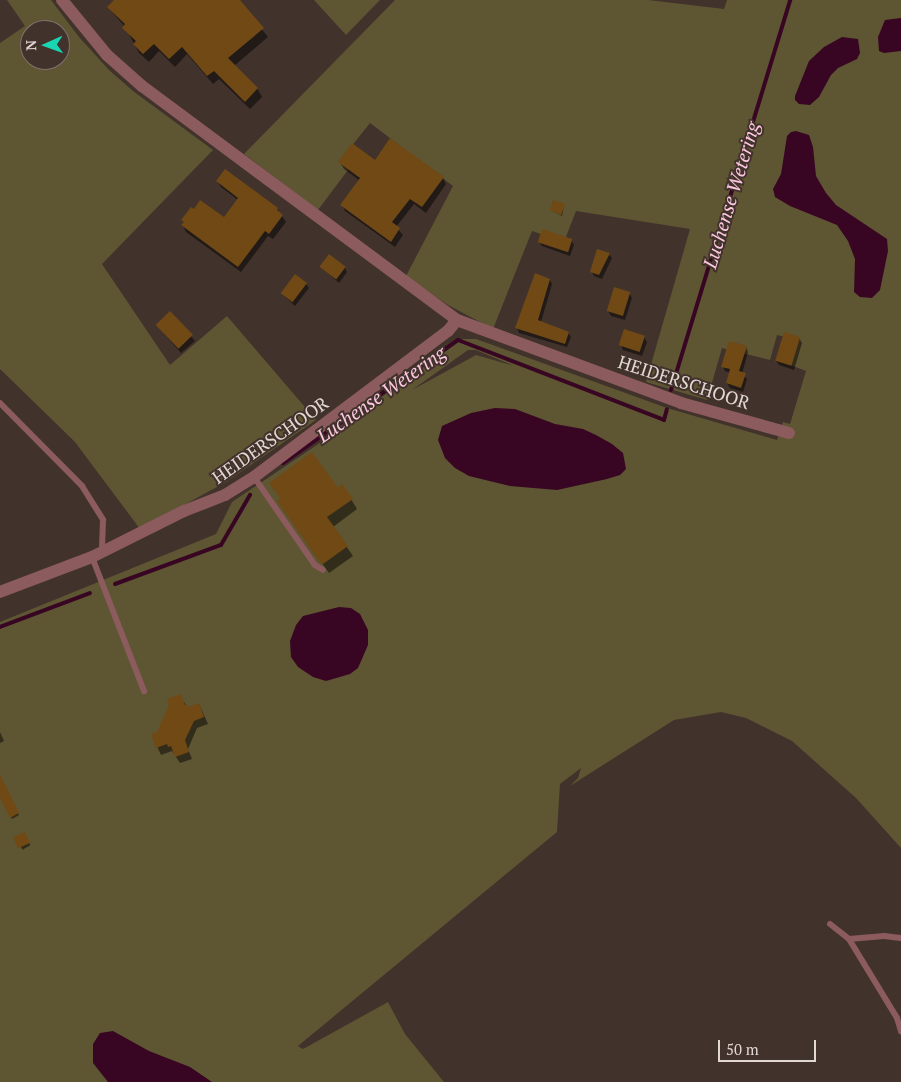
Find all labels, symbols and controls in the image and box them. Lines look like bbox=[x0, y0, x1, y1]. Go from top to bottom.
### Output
north arrow bbox=[20, 20, 70, 70]
text: N bbox=[21, 40, 40, 51]
water label: Luchense Wetering bbox=[698, 119, 764, 271]
water label: Luchense Wetering bbox=[312, 341, 450, 447]
street label: HEIDERSCHOOR bbox=[615, 351, 753, 413]
street label: HEIDERSCHOOR bbox=[208, 392, 332, 488]
scale bar bbox=[721, 1030, 818, 1062]
text: 50 m bbox=[726, 1039, 759, 1059]

